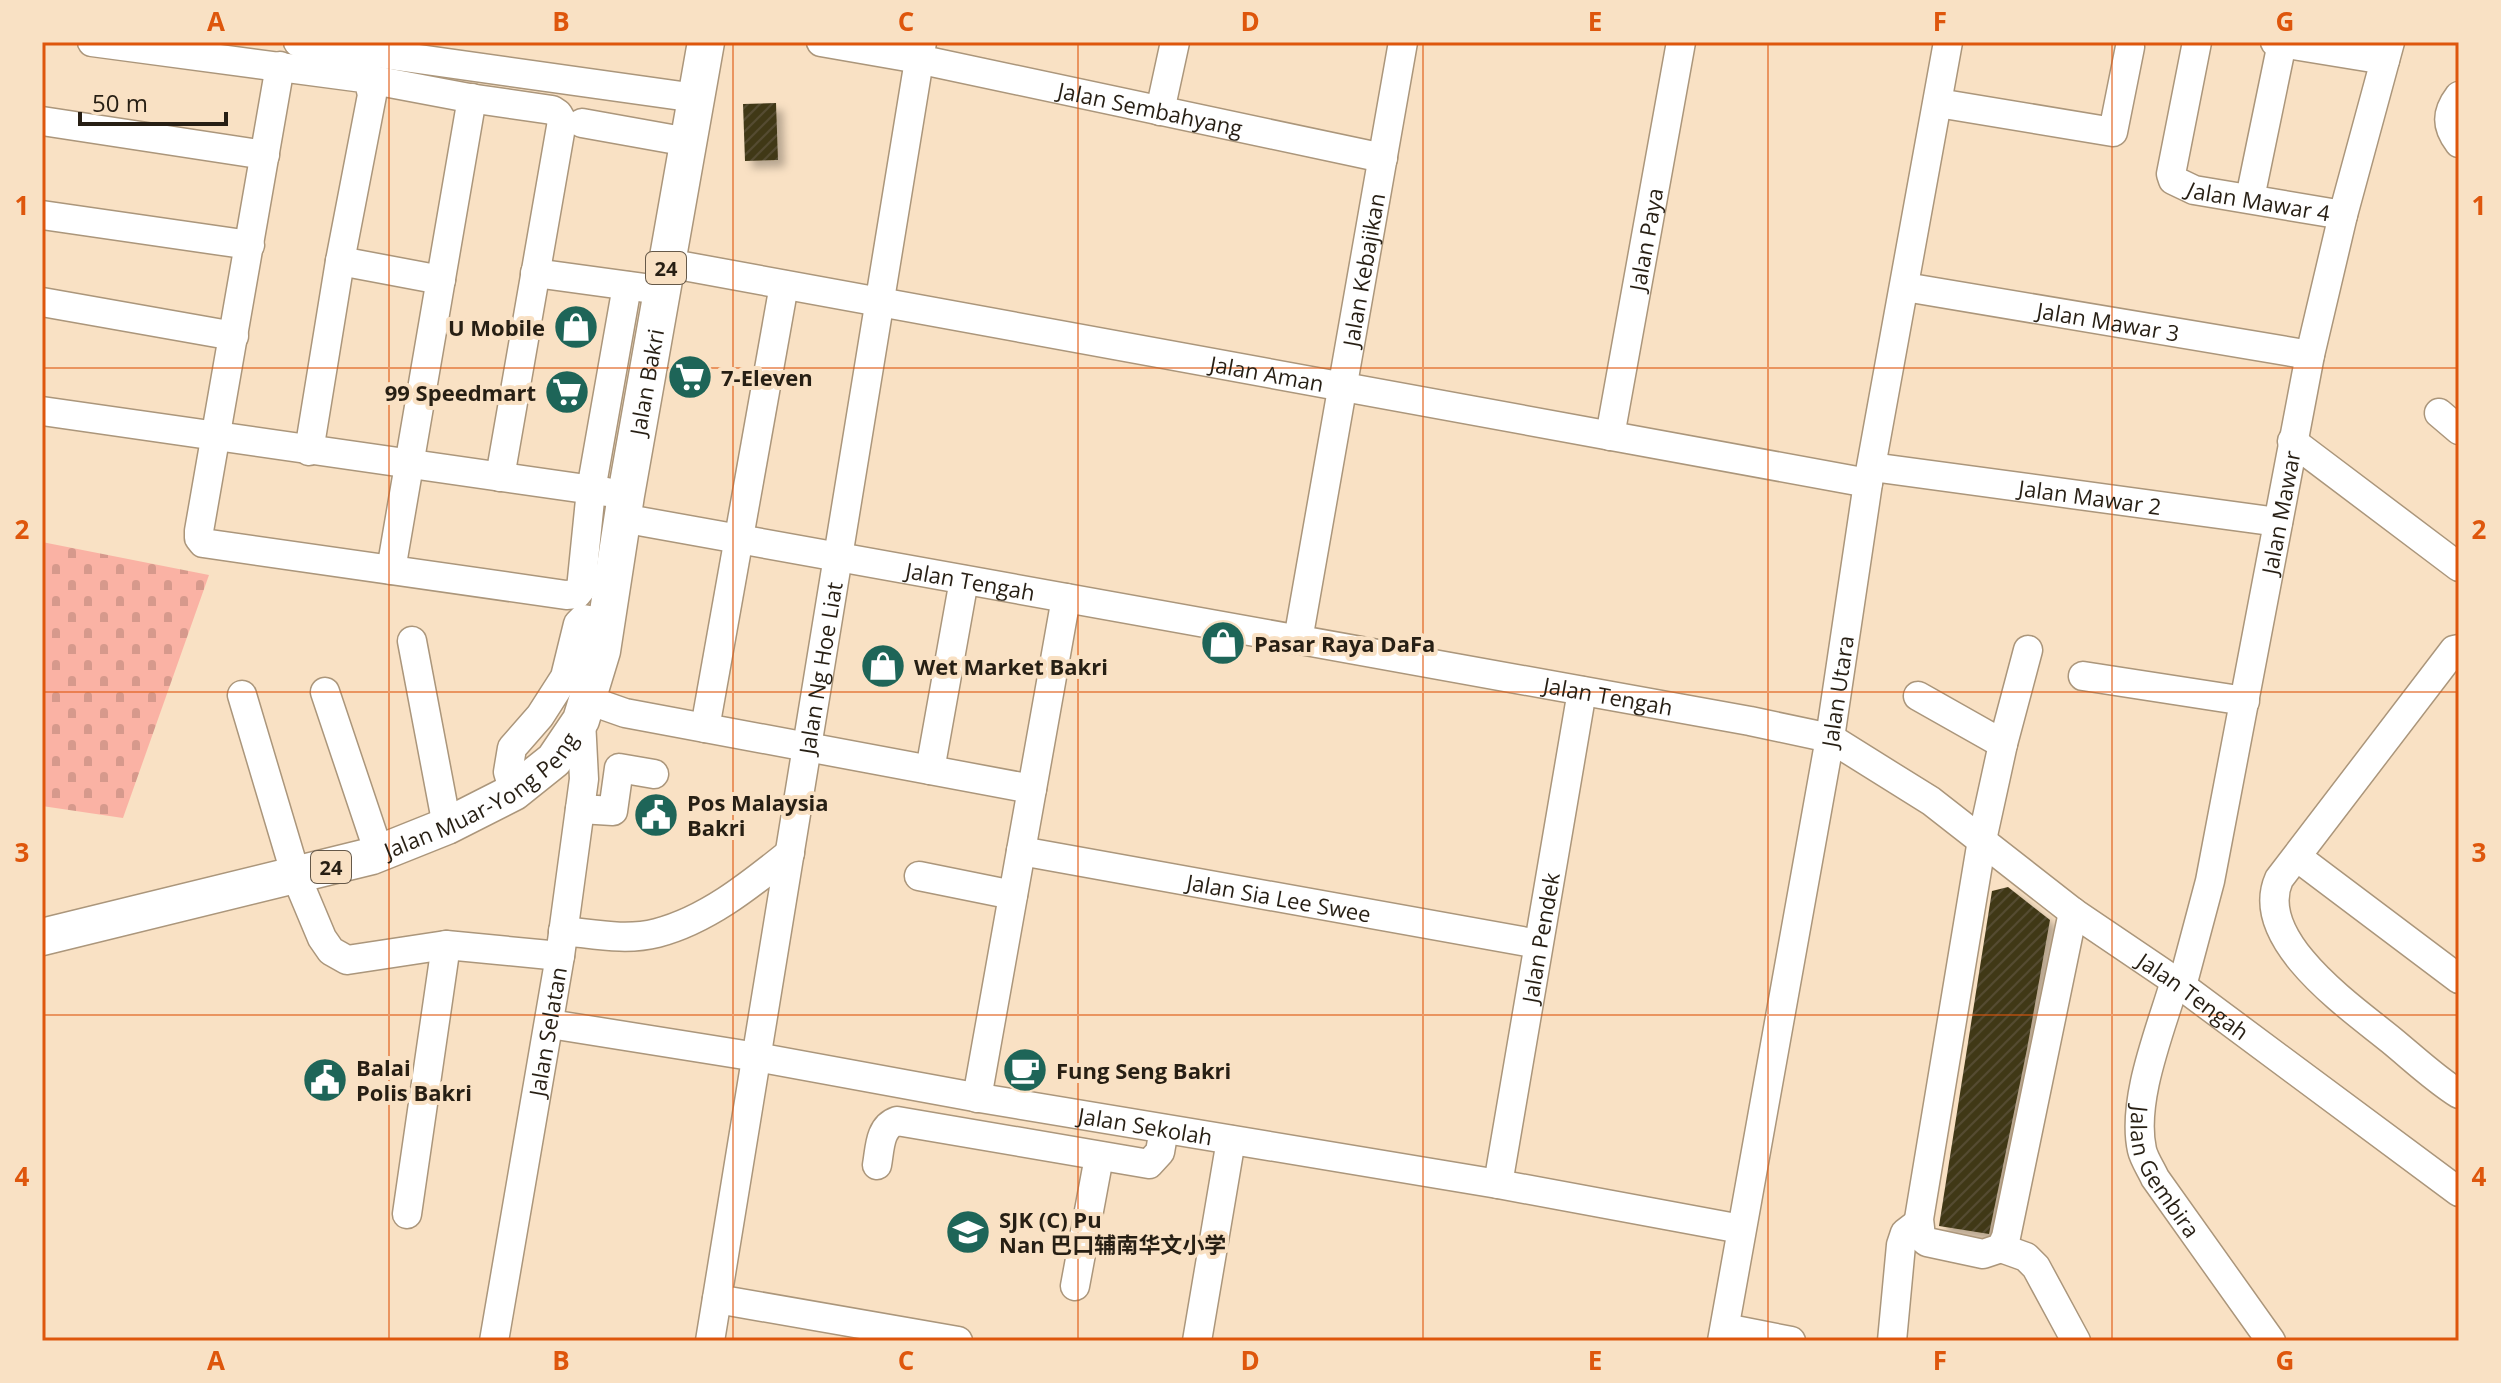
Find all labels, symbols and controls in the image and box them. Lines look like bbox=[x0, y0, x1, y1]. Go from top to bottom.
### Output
text: A bbox=[207, 3, 225, 39]
text: B bbox=[552, 3, 570, 39]
text: C bbox=[898, 3, 914, 39]
text: D bbox=[1240, 3, 1260, 39]
text: E bbox=[1588, 3, 1602, 39]
text: F bbox=[1933, 3, 1947, 39]
text: G bbox=[2276, 3, 2294, 39]
street label: Jalan Sembahyang bbox=[1053, 74, 1245, 143]
scale bar bbox=[80, 76, 226, 126]
text: 50 m bbox=[92, 86, 148, 119]
street label: Jalan Mawar 4 bbox=[2180, 173, 2333, 228]
street label: Jalan Paya bbox=[1621, 185, 1669, 295]
text: 1 bbox=[15, 187, 29, 223]
text: 1 bbox=[2472, 187, 2486, 223]
street label: Jalan Kebajikan bbox=[1334, 191, 1391, 351]
road number: 24 bbox=[646, 252, 686, 284]
street label: Jalan Mawar 3 bbox=[2033, 294, 2182, 348]
shop icon: U Mobile bbox=[552, 303, 600, 351]
place label: U Mobile bbox=[448, 312, 545, 342]
street label: Jalan Bakri bbox=[621, 326, 670, 440]
street label: Jalan Aman bbox=[1206, 347, 1326, 398]
supermarket icon: 7-Eleven bbox=[666, 353, 714, 401]
place label: 7-Eleven bbox=[721, 362, 813, 392]
supermarket icon: 99 Speedmart bbox=[543, 368, 591, 416]
place label: 99 Speedmart bbox=[385, 377, 536, 407]
street label: Jalan Mawar bbox=[2253, 448, 2307, 579]
street label: Jalan Mawar 2 bbox=[2015, 472, 2163, 521]
text: 2 bbox=[15, 511, 30, 547]
text: 2 bbox=[2472, 511, 2487, 547]
street label: Jalan Tengah bbox=[901, 554, 1037, 607]
street label: Jalan Ng Hoe Liat bbox=[791, 579, 849, 758]
shop icon: Pasar Raya DaFa bbox=[1199, 619, 1247, 667]
place label: Pasar Raya DaFa bbox=[1254, 628, 1435, 658]
street label: Jalan Utara bbox=[1813, 633, 1860, 751]
shop icon: Wet Market Bakri bbox=[859, 642, 907, 690]
place label: Wet Market Bakri bbox=[914, 651, 1108, 681]
street label: Jalan Tengah bbox=[1539, 669, 1675, 722]
street label: Jalan Muar-Yong Peng bbox=[377, 726, 584, 865]
place label: Pos Malaysia Bakri bbox=[687, 787, 829, 842]
public building icon: Pos Malaysia Bakri bbox=[632, 791, 680, 839]
text: 3 bbox=[15, 834, 29, 870]
text: 3 bbox=[2472, 834, 2486, 870]
road number: 24 bbox=[311, 851, 351, 883]
street label: Jalan Sia Lee Swee bbox=[1182, 866, 1373, 929]
street label: Jalan Pendek bbox=[1514, 870, 1566, 1007]
street label: Jalan Tengah bbox=[2130, 944, 2255, 1046]
street label: Jalan Selatan bbox=[521, 964, 573, 1101]
cafe icon: Fung Seng Bakri bbox=[1001, 1046, 1049, 1094]
place label: Balai Polis Bakri bbox=[356, 1052, 472, 1107]
place label: Fung Seng Bakri bbox=[1056, 1055, 1231, 1085]
public building icon: Balai Polis Bakri bbox=[301, 1056, 349, 1104]
street label: Jalan Sekolah bbox=[1074, 1099, 1215, 1151]
street label: Jalan Gembira bbox=[2125, 1103, 2207, 1243]
text: 4 bbox=[15, 1158, 30, 1194]
text: 4 bbox=[2472, 1158, 2487, 1194]
place label: SJK (C) Pu Nan 巴口辅南华文小学 bbox=[999, 1204, 1226, 1259]
school or university icon: SJK (C) Pu Nan 巴口辅南华文小学 bbox=[944, 1208, 992, 1256]
text: A bbox=[207, 1342, 225, 1378]
text: B bbox=[552, 1342, 570, 1378]
text: C bbox=[898, 1342, 914, 1378]
text: D bbox=[1240, 1342, 1260, 1378]
text: E bbox=[1588, 1342, 1602, 1378]
text: F bbox=[1933, 1342, 1947, 1378]
text: G bbox=[2276, 1342, 2294, 1378]

